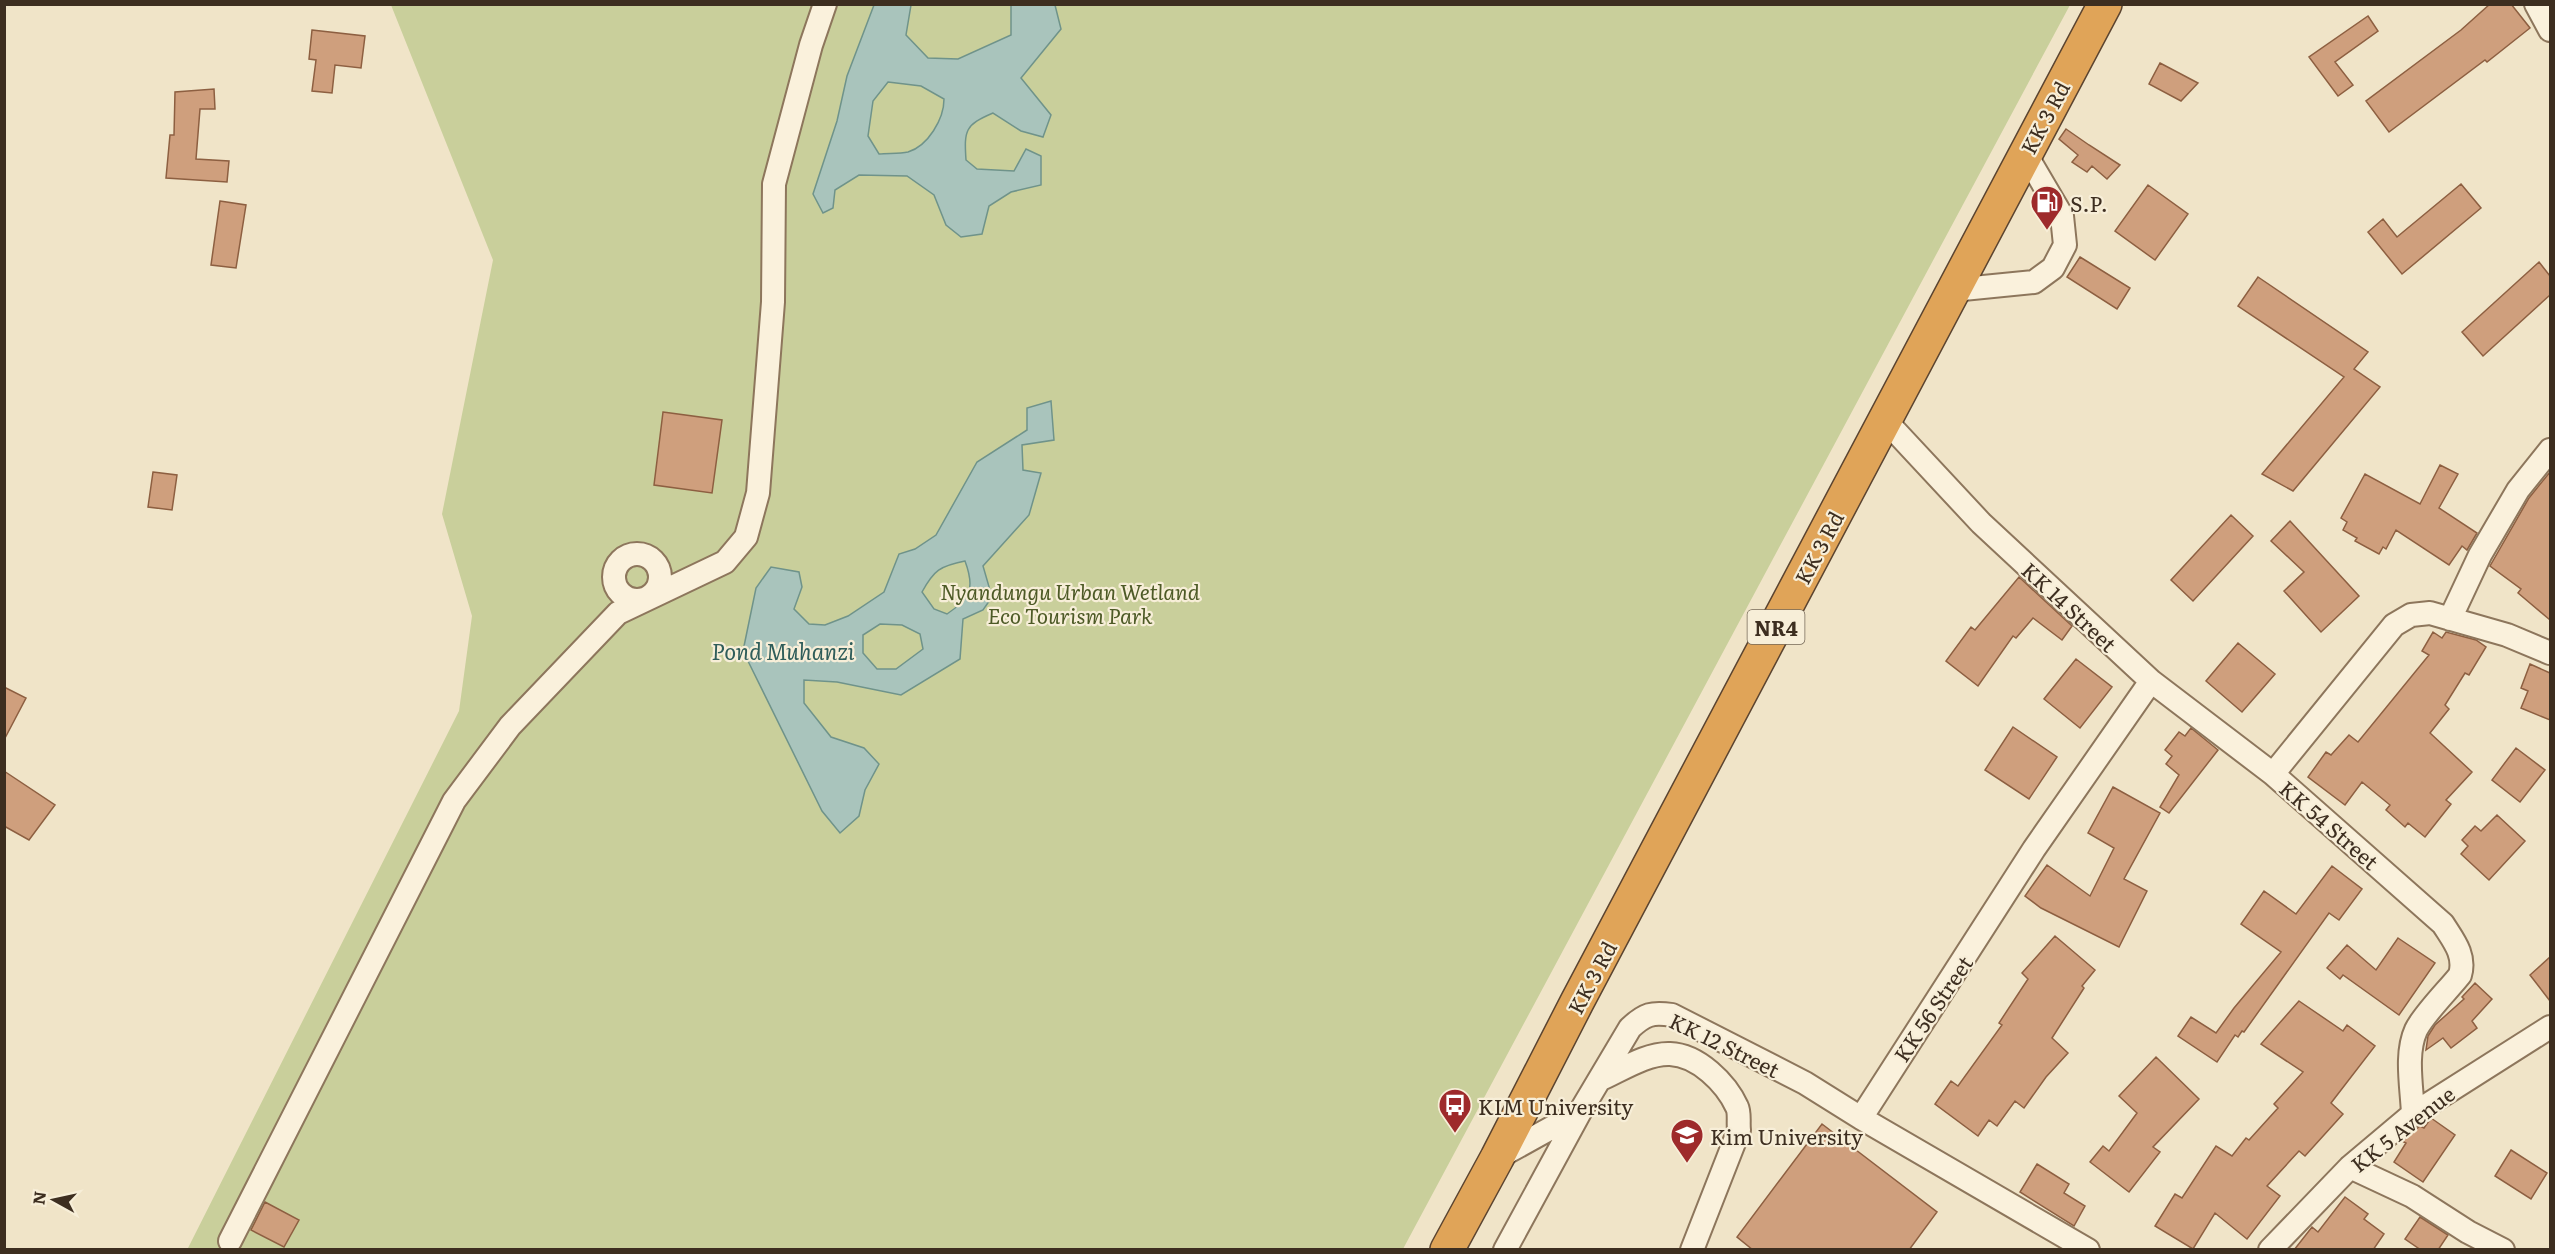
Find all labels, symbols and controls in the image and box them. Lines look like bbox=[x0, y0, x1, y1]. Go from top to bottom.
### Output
street label: KK 3 Rd bbox=[2012, 75, 2076, 159]
fuel station icon: S.P. bbox=[2029, 184, 2065, 231]
place label: S.P. bbox=[2070, 187, 2108, 218]
street label: KK 3 Rd bbox=[1786, 505, 1850, 589]
street label: KK 14 Street bbox=[2016, 554, 2125, 658]
park label: Nyandungu Urban Wetland Eco Tourism Park bbox=[940, 575, 1200, 630]
road number: NR4 bbox=[1748, 610, 1804, 644]
water label: Pond Muhanzi bbox=[712, 634, 855, 667]
street label: KK 54 Street bbox=[2274, 772, 2387, 876]
street label: KK 3 Rd bbox=[1559, 935, 1623, 1019]
street label: KK 56 Street bbox=[1885, 948, 1979, 1067]
street label: KK 12 Street bbox=[1665, 1004, 1786, 1084]
street label: KK 5 Avenue bbox=[2343, 1077, 2461, 1179]
bus stop icon: KIM University bbox=[1437, 1087, 1473, 1134]
place label: KIM University bbox=[1478, 1090, 1634, 1121]
school or university icon: Kim University bbox=[1669, 1117, 1705, 1164]
place label: Kim University bbox=[1710, 1120, 1864, 1151]
north arrow bbox=[24, 1170, 84, 1230]
text: N bbox=[25, 1189, 51, 1206]

